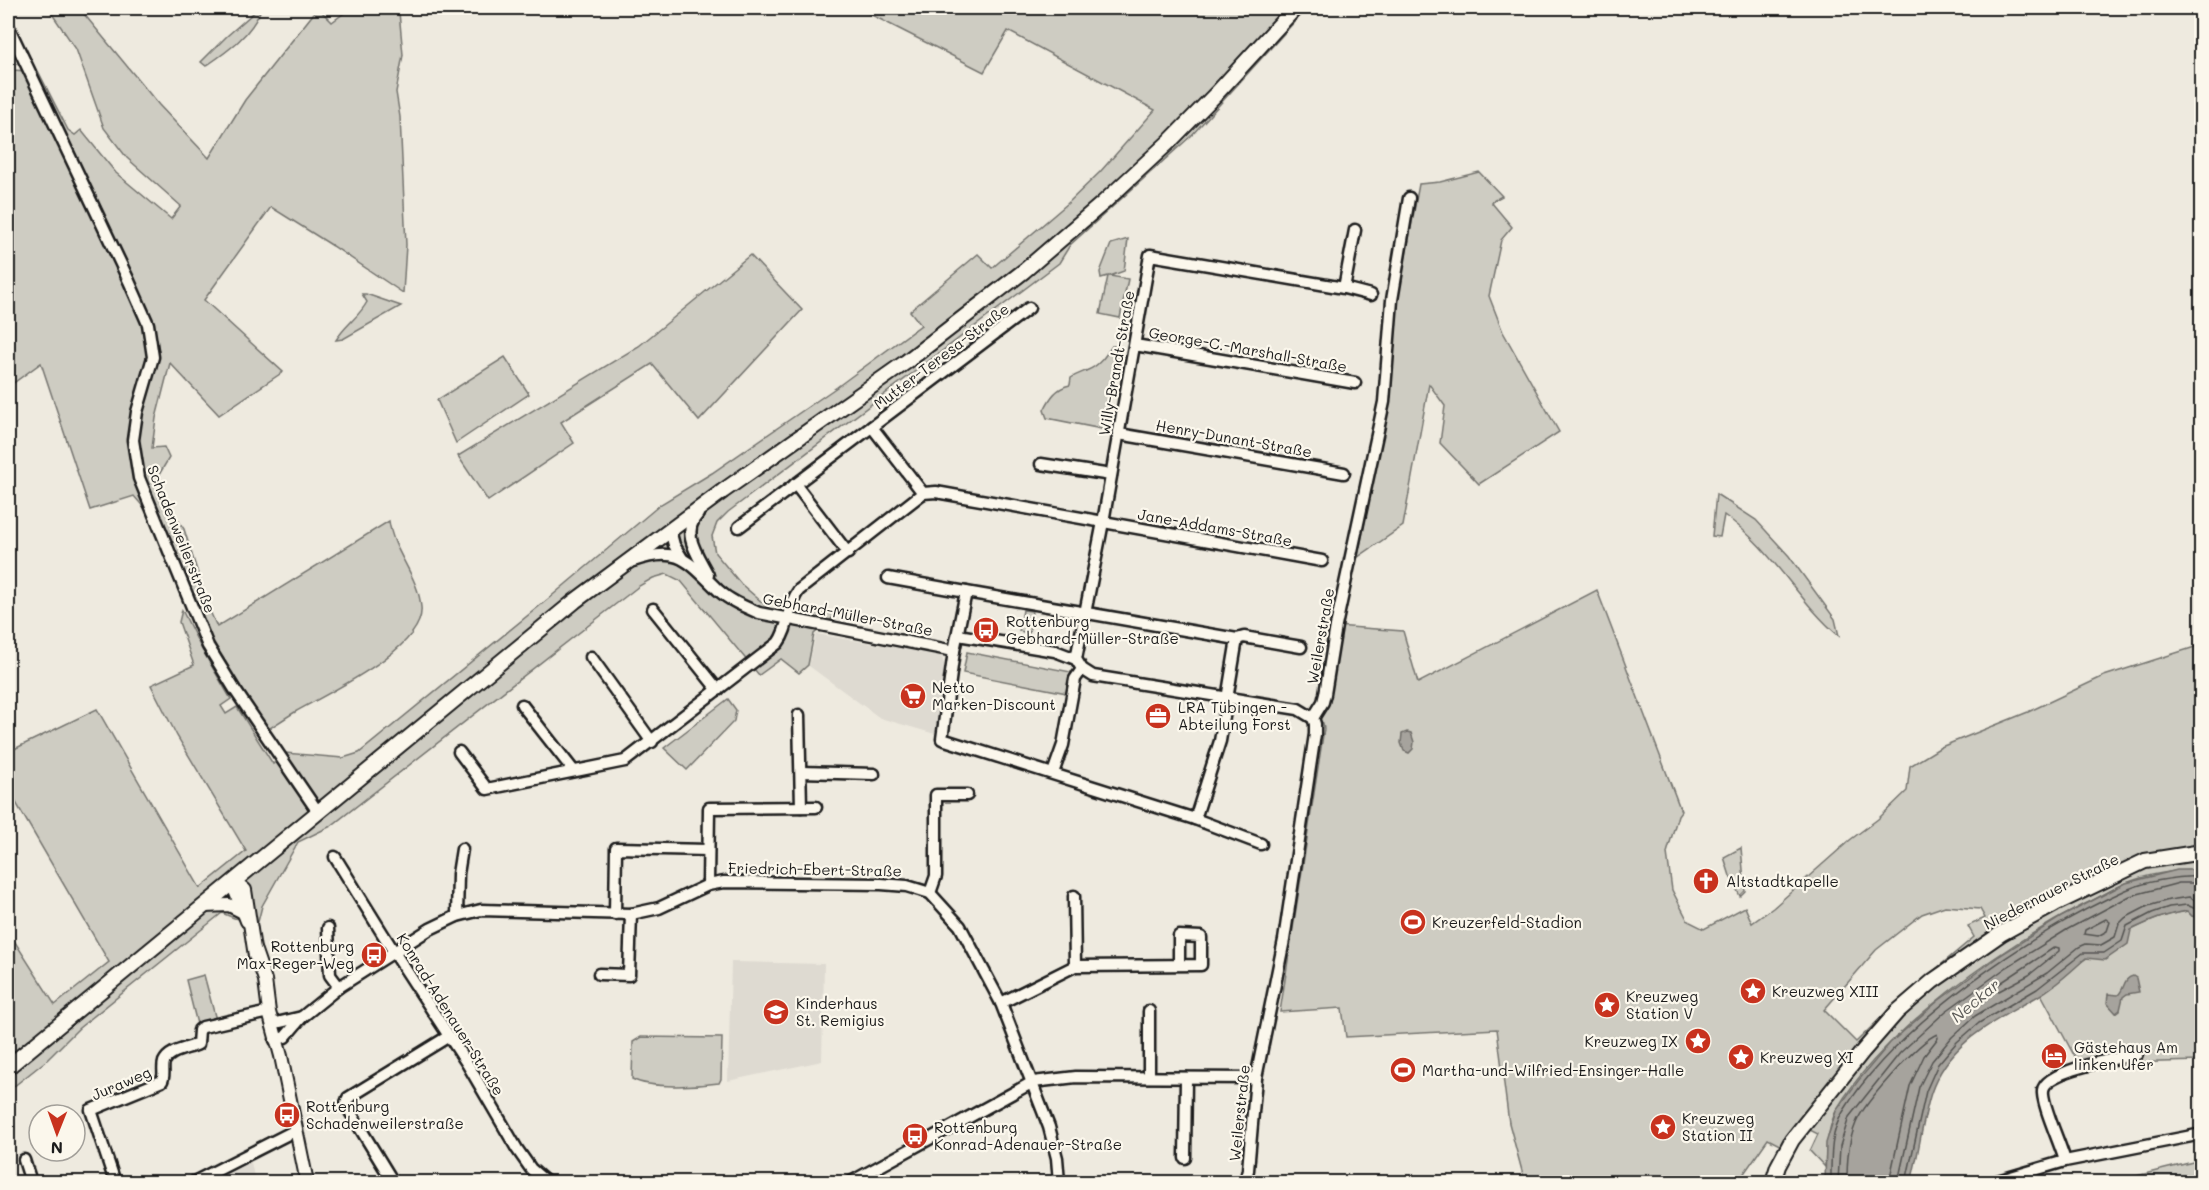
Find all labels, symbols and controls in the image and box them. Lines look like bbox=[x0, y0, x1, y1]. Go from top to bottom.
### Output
street label: Willy-Brandt-Straße bbox=[1093, 289, 1139, 437]
street label: Mutter-Teresa-Straße bbox=[869, 298, 1013, 414]
street label: George-C.-Marshall-Straße bbox=[1147, 322, 1349, 376]
street label: Henry-Dunant-Straße bbox=[1154, 414, 1314, 462]
street label: Schadenweilerstraße bbox=[143, 462, 221, 616]
street label: Jane-Addams-Straße bbox=[1136, 504, 1294, 550]
street label: Weilerstraße bbox=[1302, 586, 1338, 686]
street label: Gebhard-Müller-Straße bbox=[761, 588, 935, 640]
place label: Rottenburg Gebhard-Müller-Straße bbox=[1006, 611, 1179, 648]
bus stop icon: Rottenburg Gebhard-Müller-Straße bbox=[971, 615, 1001, 645]
place label: Netto Marken-Discount bbox=[932, 677, 1056, 714]
supermarket icon: Netto Marken-Discount bbox=[898, 681, 928, 711]
place label: LRA Tübingen - Abteilung Forst bbox=[1178, 697, 1291, 734]
office icon: LRA Tübingen - Abteilung Forst bbox=[1143, 701, 1173, 731]
street label: Niedernauer Straße bbox=[1980, 848, 2122, 934]
street label: Friedrich-Ebert-Straße bbox=[728, 857, 902, 881]
church icon: Altstadtkapelle bbox=[1691, 866, 1721, 896]
place label: Altstadtkapelle bbox=[1726, 871, 1839, 891]
sports icon: Kreuzerfeld-Stadion bbox=[1398, 907, 1428, 937]
place label: Kreuzerfeld-Stadion bbox=[1432, 912, 1582, 932]
street label: Konrad-Adenauer-Straße bbox=[393, 929, 509, 1099]
place label: Rottenburg Max-Reger-Weg bbox=[237, 936, 354, 973]
bus stop icon: Rottenburg Max-Reger-Weg bbox=[359, 940, 389, 970]
water label: Neckar bbox=[1946, 973, 2004, 1027]
place icon: Kreuzweg XIII bbox=[1738, 976, 1768, 1006]
place label: Kreuzweg XIII bbox=[1772, 981, 1879, 1001]
place label: Kreuzweg Station V bbox=[1626, 986, 1698, 1023]
place icon: Kreuzweg Station V bbox=[1592, 990, 1622, 1020]
place label: Kinderhaus St. Remigius bbox=[796, 993, 885, 1030]
school or university icon: Kinderhaus St. Remigius bbox=[761, 997, 791, 1027]
place icon: Kreuzweg IX bbox=[1683, 1026, 1713, 1056]
place label: Kreuzweg IX bbox=[1585, 1031, 1678, 1051]
place label: Gästehaus Am linken Ufer bbox=[2074, 1037, 2178, 1074]
hotel icon: Gästehaus Am linken Ufer bbox=[2039, 1041, 2069, 1071]
place icon: Kreuzweg XI bbox=[1726, 1042, 1756, 1072]
place label: Kreuzweg XI bbox=[1760, 1047, 1854, 1067]
sports icon: Martha-und-Wilfried-Ensinger-Halle bbox=[1388, 1055, 1418, 1085]
place label: Martha-und-Wilfried-Ensinger-Halle bbox=[1422, 1060, 1684, 1080]
street label: Juraweg bbox=[88, 1061, 154, 1105]
street label: Weilerstraße bbox=[1224, 1064, 1254, 1162]
place label: Rottenburg Schadenweilerstraße bbox=[306, 1096, 464, 1133]
bus stop icon: Rottenburg Schadenweilerstraße bbox=[272, 1100, 302, 1130]
north arrow bbox=[27, 1103, 87, 1163]
place label: Kreuzweg Station II bbox=[1682, 1108, 1754, 1145]
place icon: Kreuzweg Station II bbox=[1648, 1112, 1678, 1142]
place label: Rottenburg Konrad-Adenauer-Straße bbox=[934, 1117, 1122, 1154]
bus stop icon: Rottenburg Konrad-Adenauer-Straße bbox=[900, 1121, 930, 1151]
text: N bbox=[50, 1138, 63, 1159]

